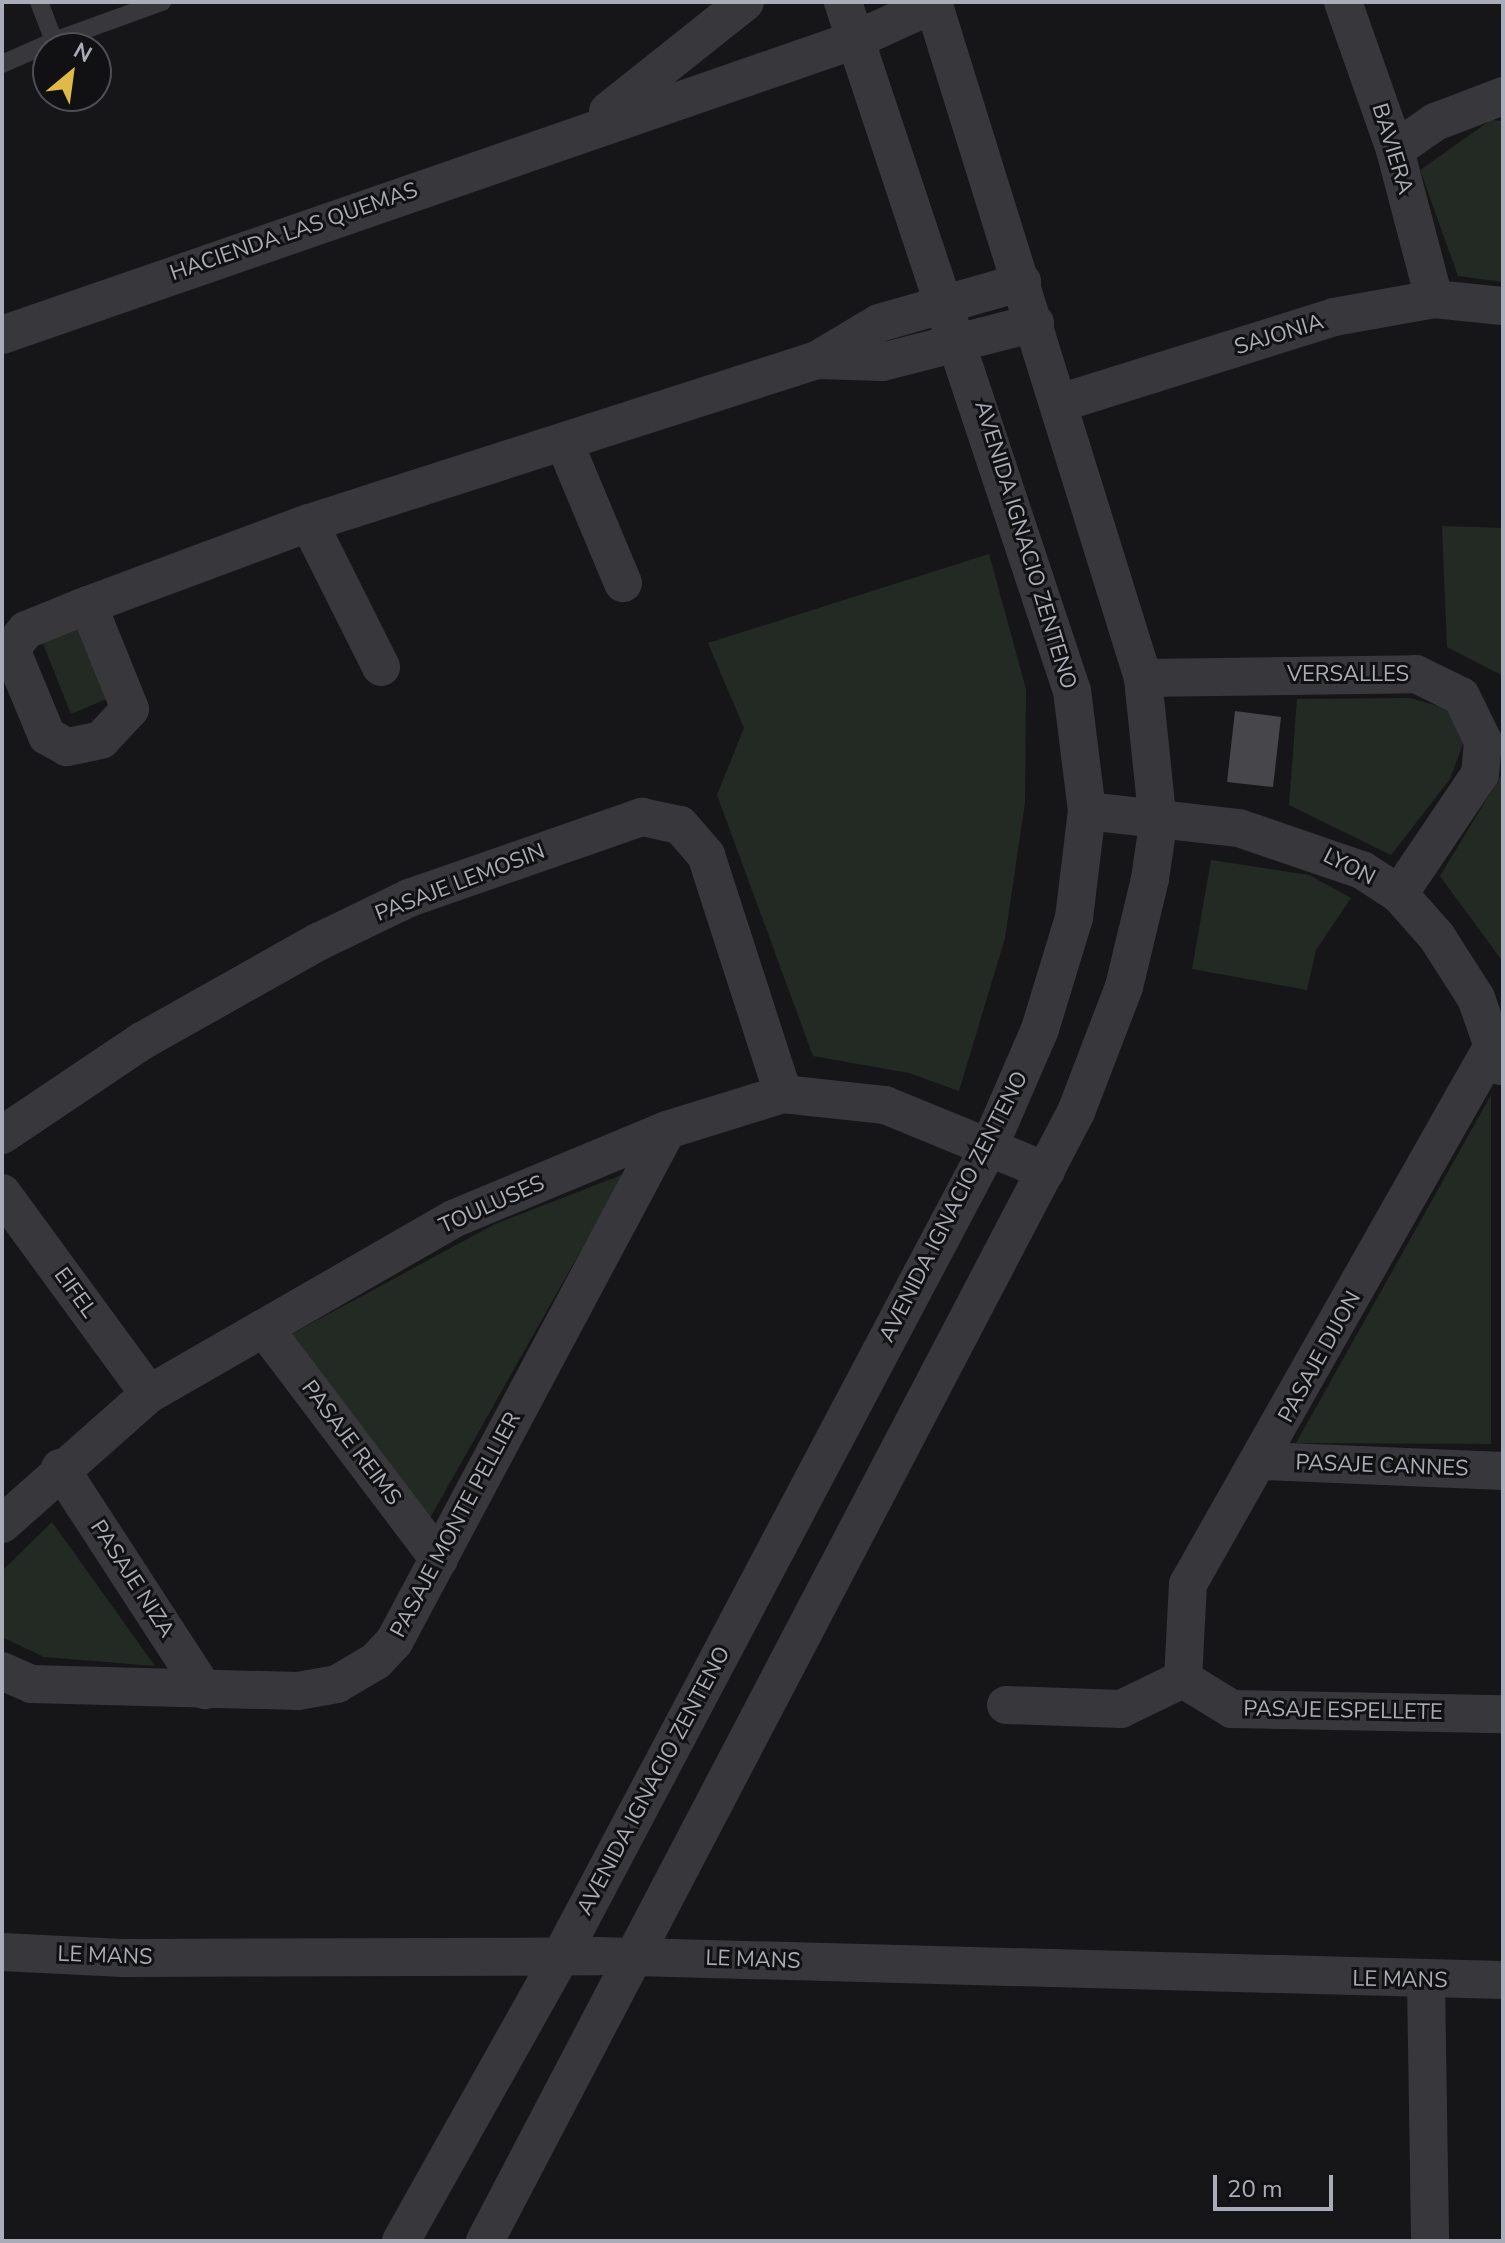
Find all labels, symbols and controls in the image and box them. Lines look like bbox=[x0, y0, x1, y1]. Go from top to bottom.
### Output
north arrow bbox=[32, 32, 112, 112]
text: N bbox=[68, 36, 97, 70]
street label: BAVIERA bbox=[1366, 100, 1418, 198]
street label: HACIENDA LAS QUEMAS bbox=[167, 177, 421, 287]
street label: SAJONIA bbox=[1231, 309, 1327, 361]
street label: AVENIDA IGNACIO ZENTENO bbox=[968, 398, 1082, 692]
street label: VERSALLES bbox=[1287, 662, 1409, 688]
street label: PASAJE LEMOSIN bbox=[371, 838, 549, 928]
street label: LYON bbox=[1319, 843, 1379, 891]
street label: AVENIDA IGNACIO ZENTENO bbox=[874, 1067, 1034, 1347]
street label: TOULUSES bbox=[435, 1170, 549, 1240]
street label: EIFEL bbox=[48, 1263, 102, 1323]
street label: PASAJE DIJON bbox=[1273, 1287, 1367, 1427]
street label: PASAJE REIMS bbox=[296, 1375, 406, 1511]
street label: PASAJE MONTE PELLIER bbox=[385, 1408, 527, 1642]
street label: PASAJE CANNES bbox=[1295, 1450, 1469, 1482]
street label: PASAJE NIZA bbox=[84, 1515, 180, 1643]
street label: AVENIDA IGNACIO ZENTENO bbox=[572, 1642, 736, 1920]
street label: PASAJE ESPELLETE bbox=[1243, 1696, 1443, 1726]
street label: LE MANS bbox=[57, 1941, 153, 1971]
street label: LE MANS bbox=[705, 1945, 801, 1975]
street label: LE MANS bbox=[1352, 1966, 1448, 1994]
scale bar bbox=[1217, 2159, 1337, 2209]
text: 20 m bbox=[1227, 2173, 1283, 2205]

